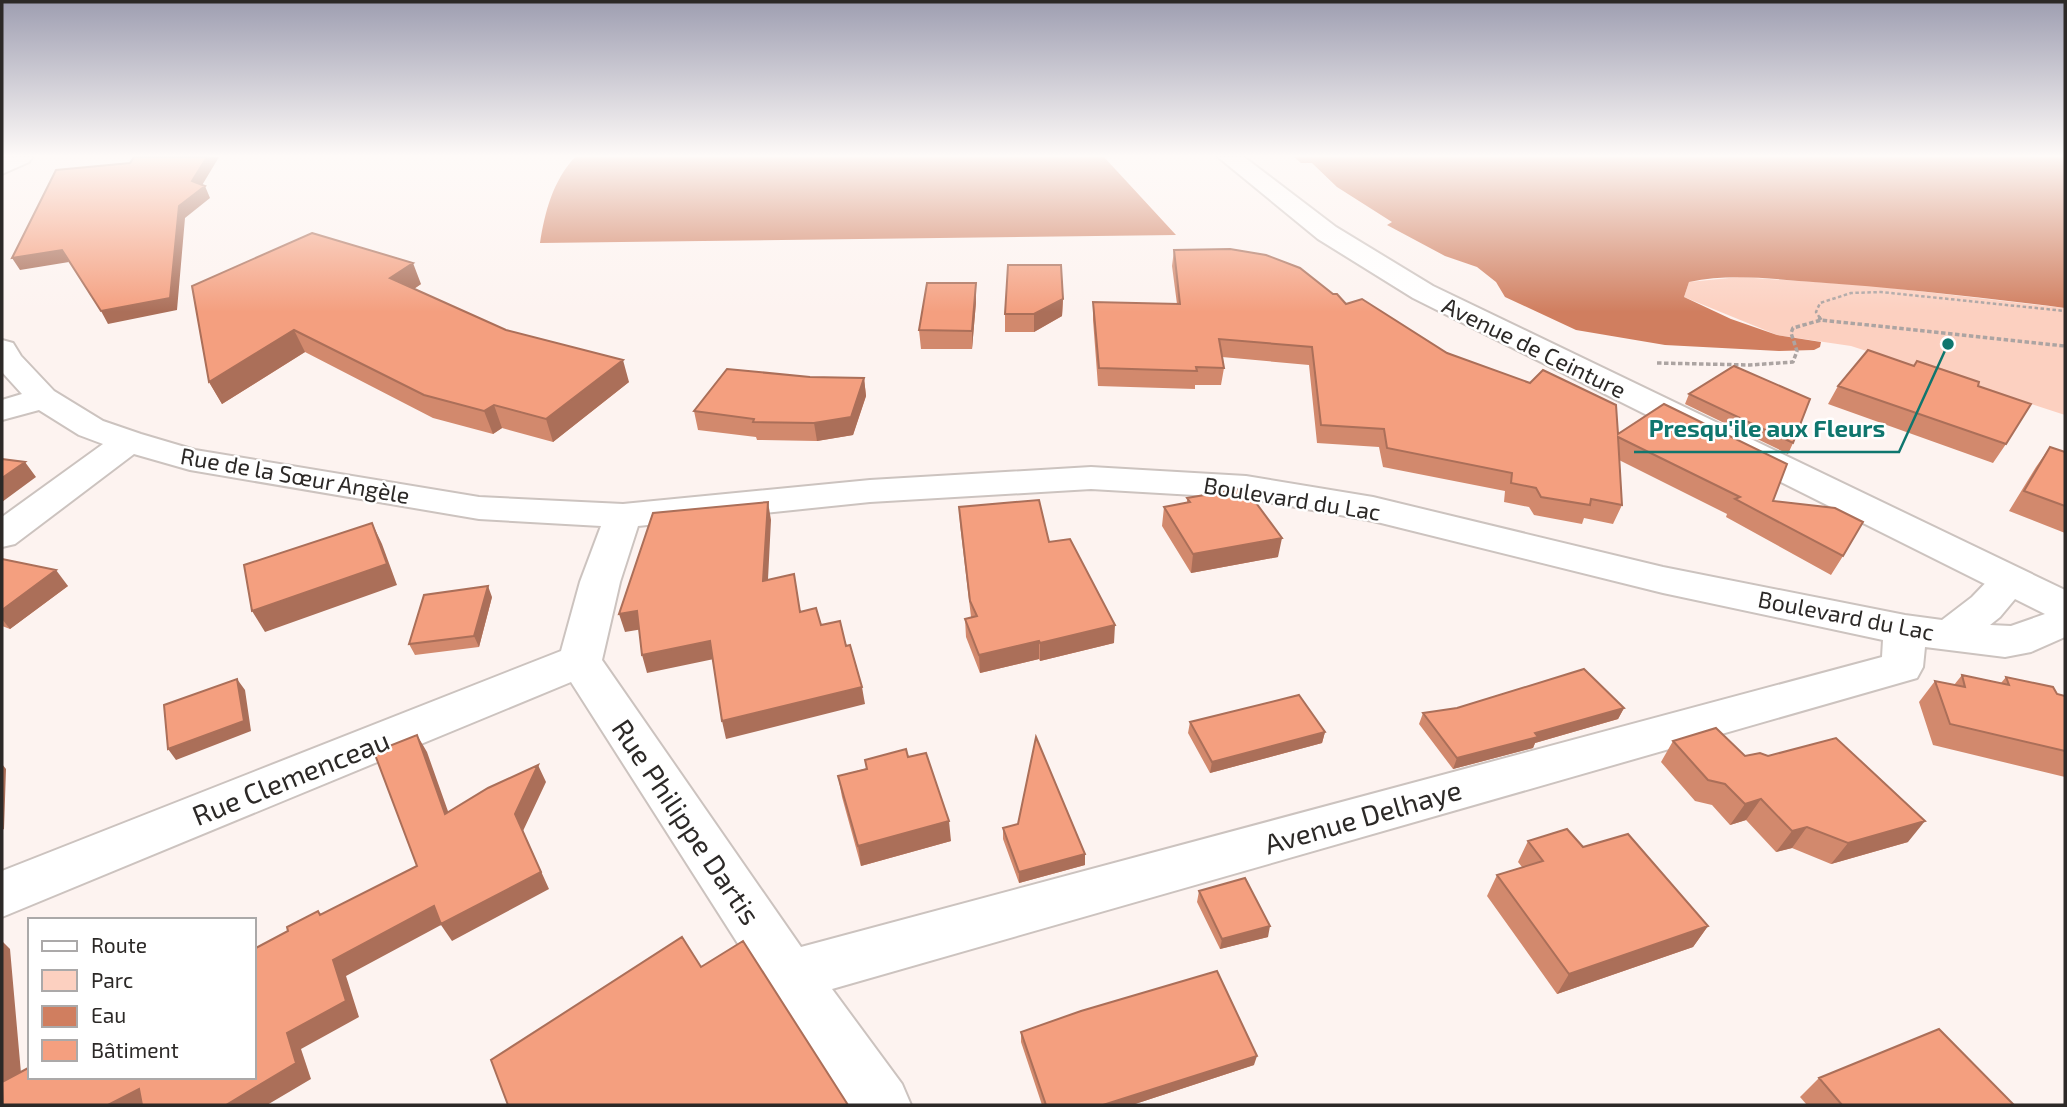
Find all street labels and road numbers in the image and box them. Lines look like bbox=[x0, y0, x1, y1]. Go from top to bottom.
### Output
street label: Avenue de Ceinture bbox=[1438, 291, 1631, 404]
street label: Rue de la Sœur Angèle bbox=[178, 441, 412, 509]
street label: Boulevard du Lac bbox=[1202, 470, 1383, 526]
street label: Boulevard du Lac bbox=[1756, 584, 1937, 646]
street label: Rue Philippe Dartis bbox=[606, 712, 768, 931]
street label: Rue Clemenceau bbox=[187, 722, 394, 832]
street label: Avenue Delhaye bbox=[1260, 772, 1465, 860]

